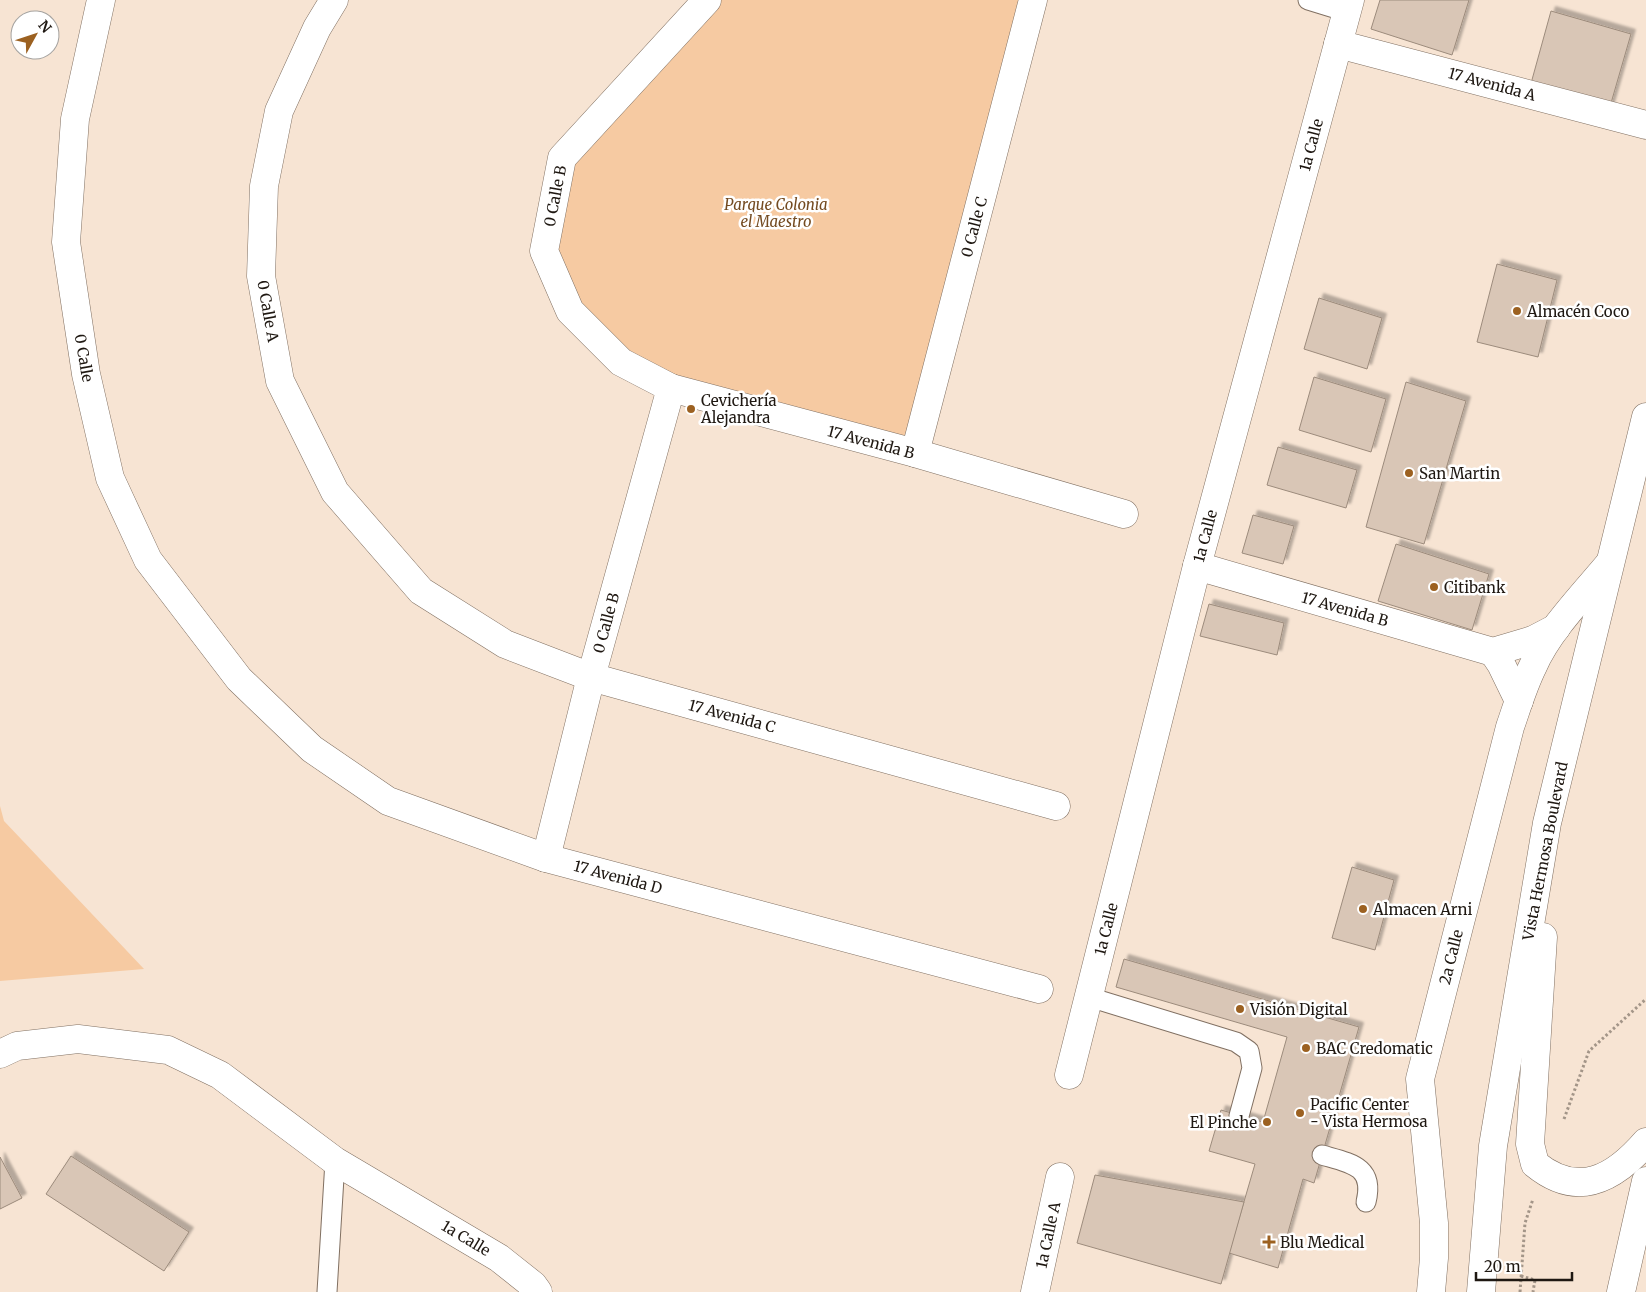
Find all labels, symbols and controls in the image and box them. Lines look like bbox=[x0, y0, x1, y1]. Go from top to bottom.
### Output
north arrow bbox=[10, 10, 60, 60]
text: N bbox=[35, 17, 55, 37]
street label: 17 Avenida A bbox=[1446, 63, 1538, 105]
street label: 1a Calle bbox=[1295, 117, 1327, 173]
street label: 0 Calle B bbox=[540, 164, 570, 228]
park label: Parque Colonia el Maestro bbox=[724, 195, 828, 231]
street label: 0 Calle C bbox=[957, 195, 991, 259]
street label: 0 Calle A bbox=[253, 279, 283, 344]
place label: Almacén Coco bbox=[1526, 302, 1629, 321]
marker: Almacén Coco bbox=[1511, 305, 1523, 317]
street label: 0 Calle bbox=[70, 333, 98, 384]
place label: Cevichería Alejandra bbox=[700, 391, 777, 427]
marker: Cevichería Alejandra bbox=[685, 403, 697, 415]
street label: 17 Avenida B bbox=[825, 421, 917, 463]
place label: San Martin bbox=[1419, 464, 1500, 483]
marker: San Martin bbox=[1403, 467, 1415, 479]
street label: 1a Calle bbox=[1189, 508, 1221, 564]
place label: Citibank bbox=[1444, 578, 1506, 597]
marker: Citibank bbox=[1428, 581, 1440, 593]
street label: 17 Avenida B bbox=[1299, 588, 1391, 630]
street label: 0 Calle B bbox=[589, 591, 623, 655]
street label: 17 Avenida C bbox=[686, 695, 778, 737]
street label: Vista Hermosa Boulevard bbox=[1518, 760, 1572, 943]
street label: 17 Avenida D bbox=[572, 856, 664, 898]
place label: Almacen Arni bbox=[1372, 900, 1473, 919]
street label: 1a Calle bbox=[1090, 901, 1122, 957]
marker: Almacen Arni bbox=[1357, 903, 1369, 915]
street label: 2a Calle bbox=[1435, 927, 1467, 986]
place label: Visión Digital bbox=[1249, 1000, 1348, 1019]
marker: Visión Digital bbox=[1234, 1003, 1246, 1015]
place label: BAC Credomatic bbox=[1316, 1039, 1433, 1058]
marker: BAC Credomatic bbox=[1300, 1042, 1312, 1054]
place label: Pacific Center - Vista Hermosa bbox=[1310, 1095, 1428, 1131]
marker: Pacific Center - Vista Hermosa bbox=[1294, 1107, 1306, 1119]
place label: El Pinche bbox=[1190, 1113, 1257, 1132]
marker: El Pinche bbox=[1261, 1116, 1273, 1128]
street label: 1a Calle A bbox=[1032, 1200, 1064, 1270]
street label: 1a Calle bbox=[438, 1216, 494, 1260]
place label: Blu Medical bbox=[1280, 1233, 1365, 1252]
marker: Blu Medical bbox=[1262, 1235, 1276, 1249]
scale bar bbox=[1476, 1250, 1572, 1282]
text: 20 m bbox=[1484, 1257, 1521, 1276]

